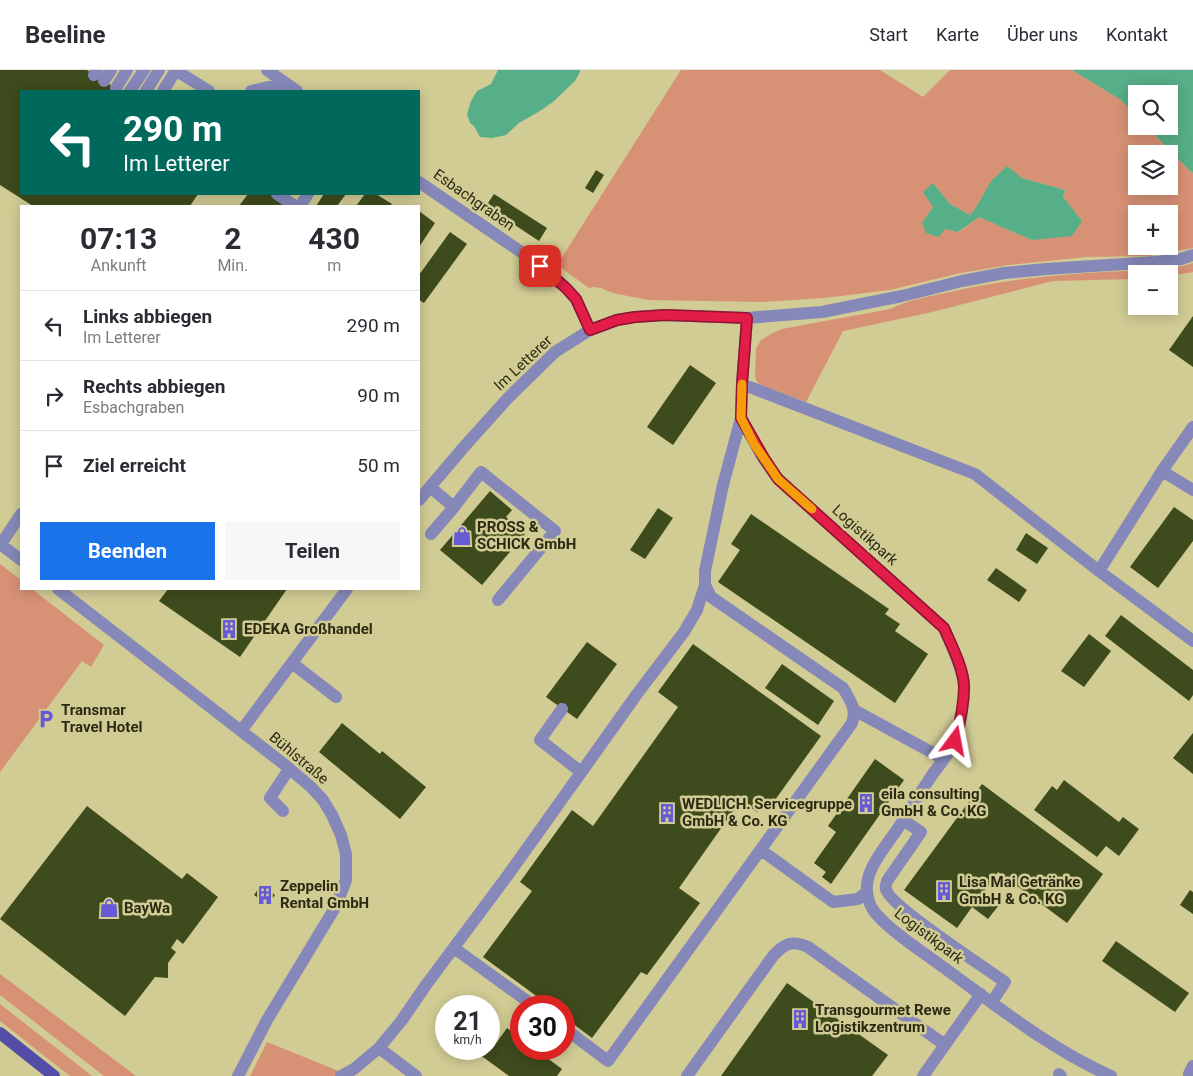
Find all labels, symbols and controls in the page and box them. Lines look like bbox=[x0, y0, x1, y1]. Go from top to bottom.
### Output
text: Beeline bbox=[25, 21, 105, 49]
text: Start bbox=[869, 24, 908, 45]
text: Karte bbox=[936, 24, 979, 45]
text: Über uns bbox=[1007, 24, 1078, 45]
text: Kontakt bbox=[1106, 24, 1168, 45]
map controls bbox=[1128, 85, 1178, 315]
button: search bbox=[1128, 85, 1178, 135]
text: 290 m bbox=[123, 109, 222, 150]
icon: left bbox=[40, 110, 105, 175]
button: layers bbox=[1128, 145, 1178, 195]
text: Im Letterer bbox=[123, 151, 230, 176]
street label: Esbachgraben bbox=[430, 165, 518, 235]
button: + bbox=[1128, 205, 1178, 255]
text: 07:13 bbox=[80, 221, 157, 256]
text: 2 bbox=[224, 221, 241, 256]
text: 430 bbox=[308, 221, 360, 256]
pin bbox=[519, 245, 561, 287]
icon: arrive bbox=[526, 252, 554, 280]
text: Ankunft bbox=[91, 256, 147, 275]
text: Min. bbox=[217, 256, 248, 275]
text: m bbox=[327, 256, 341, 275]
button: − bbox=[1128, 265, 1178, 315]
text: Links abbiegen bbox=[83, 305, 212, 328]
icon: left bbox=[40, 312, 68, 340]
text: 290 m bbox=[347, 314, 400, 337]
text: Im Letterer bbox=[83, 328, 161, 347]
street label: Im Letterer bbox=[490, 332, 556, 394]
text: Rechts abbiegen bbox=[83, 375, 225, 398]
icon: right bbox=[40, 382, 68, 410]
text: 90 m bbox=[357, 384, 400, 407]
text: Esbachgraben bbox=[83, 398, 184, 417]
icon: arrive bbox=[40, 452, 68, 480]
text: Ziel erreicht bbox=[83, 454, 186, 477]
text: 50 m bbox=[357, 454, 400, 477]
street label: Logistikpark bbox=[829, 501, 902, 569]
place label: PROSS & SCHICK GmbH bbox=[477, 518, 576, 553]
button: Beenden bbox=[40, 522, 215, 580]
button: Teilen bbox=[225, 522, 400, 580]
shop icon: PROSS & SCHICK GmbH bbox=[451, 525, 473, 547]
building icon: EDEKA Großhandel bbox=[218, 618, 240, 640]
place label: EDEKA Großhandel bbox=[244, 620, 373, 638]
place label: Transmar Travel Hotel bbox=[61, 701, 142, 736]
parking icon: Transmar Travel Hotel bbox=[35, 708, 57, 730]
position arrow bbox=[928, 714, 980, 766]
street label: Bühlstraße bbox=[266, 728, 332, 788]
place label: eila consulting GmbH & Co. KG bbox=[881, 785, 986, 820]
building icon: eila consulting GmbH & Co. KG bbox=[855, 792, 877, 814]
place label: WEDLICH. Servicegruppe GmbH & Co. KG bbox=[682, 795, 852, 830]
building icon: WEDLICH. Servicegruppe GmbH & Co. KG bbox=[656, 802, 678, 824]
place label: Lisa Mai Getränke GmbH & Co. KG bbox=[959, 873, 1080, 908]
place label: Zeppelin Rental GmbH bbox=[280, 877, 369, 912]
building icon: Lisa Mai Getränke GmbH & Co. KG bbox=[933, 880, 955, 902]
building icon: Zeppelin Rental GmbH bbox=[254, 884, 276, 906]
shop icon: BayWa bbox=[98, 897, 120, 919]
place label: BayWa bbox=[124, 899, 170, 917]
street label: Logistikpark bbox=[891, 904, 967, 968]
speed limit sign: 30 bbox=[510, 995, 575, 1060]
place label: Transgourmet Rewe Logistikzentrum bbox=[815, 1001, 951, 1036]
text: 21 bbox=[453, 1007, 482, 1036]
building icon: Transgourmet Rewe Logistikzentrum bbox=[789, 1008, 811, 1030]
text: km/h bbox=[453, 1033, 482, 1047]

